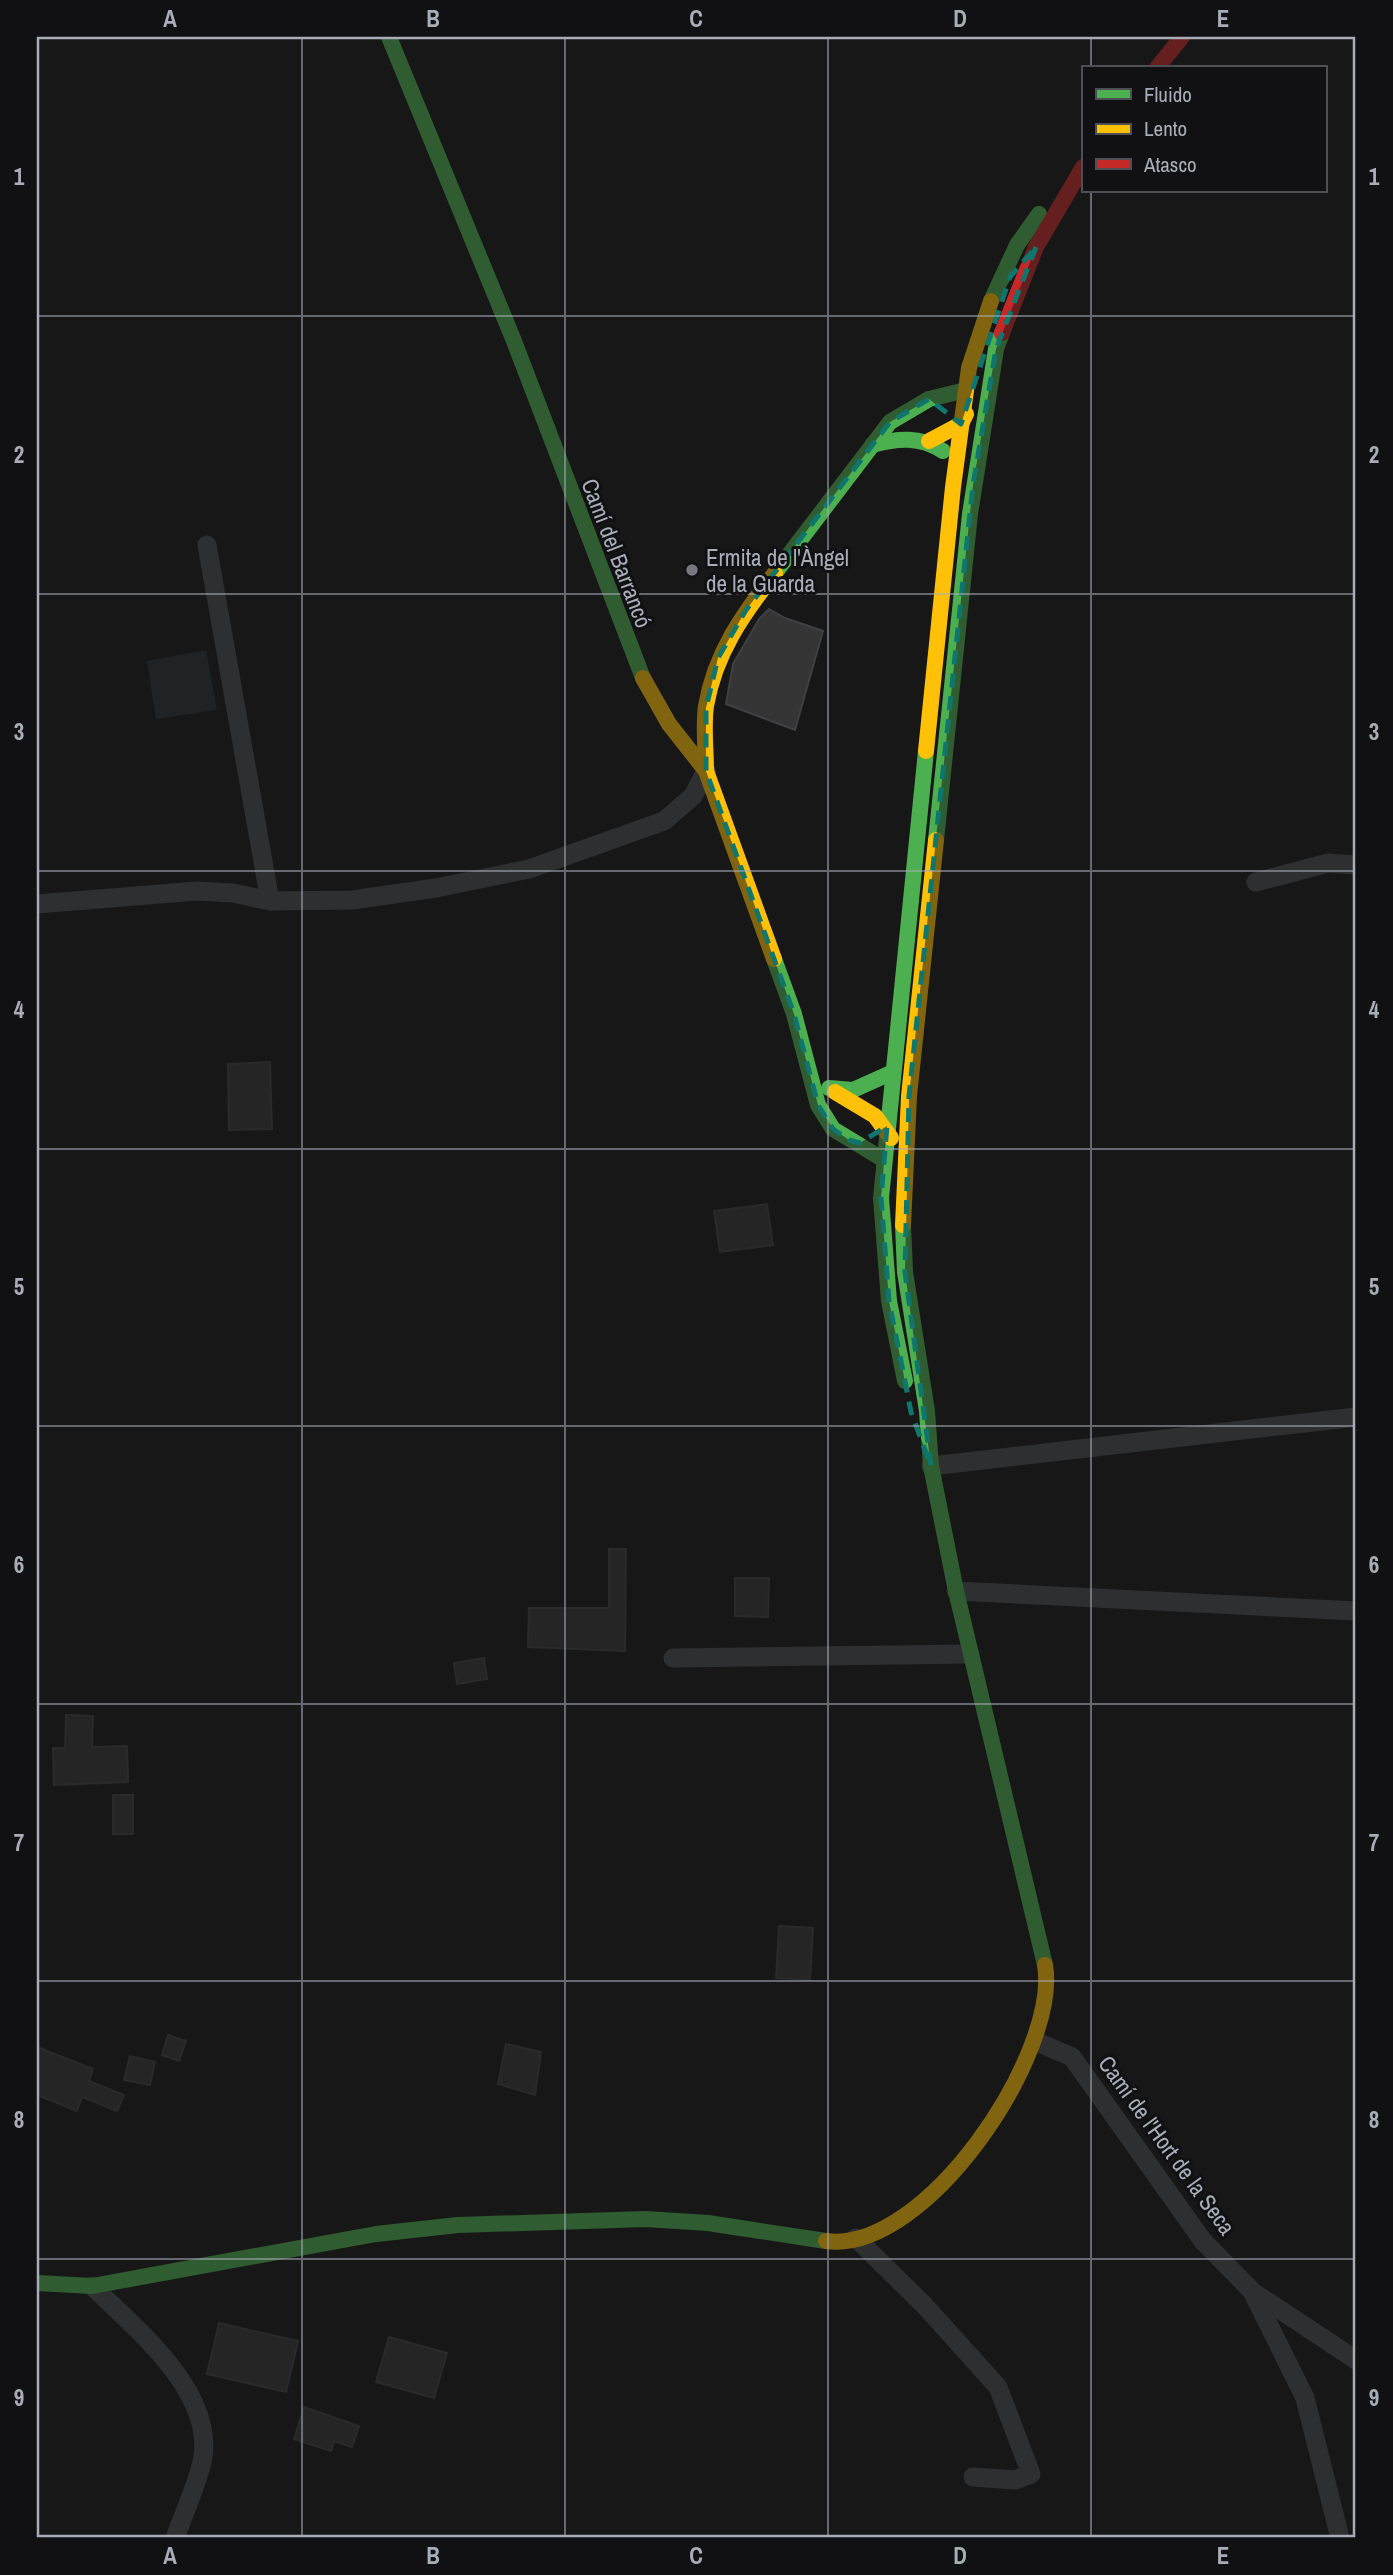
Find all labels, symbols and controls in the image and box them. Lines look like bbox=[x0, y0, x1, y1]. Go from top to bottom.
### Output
text: A bbox=[163, 3, 177, 34]
text: B bbox=[426, 3, 440, 34]
text: C bbox=[689, 3, 703, 34]
text: D bbox=[953, 3, 967, 34]
text: E bbox=[1217, 3, 1229, 34]
legend bbox=[1082, 66, 1326, 192]
text: Fluido bbox=[1144, 80, 1192, 109]
text: Lento bbox=[1144, 114, 1187, 143]
text: Atasco bbox=[1143, 150, 1197, 179]
text: 1 bbox=[14, 161, 25, 192]
text: 1 bbox=[1369, 161, 1380, 192]
text: 2 bbox=[14, 439, 24, 470]
text: 2 bbox=[1369, 439, 1379, 470]
street label: Camí del Barrancó bbox=[574, 474, 660, 632]
place label: Ermita de l'Àngel de la Guarda bbox=[706, 542, 849, 599]
marker: Ermita de l'Àngel de la Guarda bbox=[684, 562, 700, 578]
text: 3 bbox=[14, 716, 24, 747]
text: 3 bbox=[1369, 716, 1379, 747]
text: 4 bbox=[14, 994, 25, 1025]
text: 4 bbox=[1369, 994, 1380, 1025]
text: 5 bbox=[14, 1271, 24, 1302]
text: 5 bbox=[1369, 1271, 1379, 1302]
text: 6 bbox=[14, 1549, 24, 1580]
text: 6 bbox=[1369, 1549, 1379, 1580]
text: 7 bbox=[14, 1827, 24, 1858]
text: 7 bbox=[1369, 1827, 1379, 1858]
street label: Camí de l'Hort de la Seca bbox=[1091, 2049, 1243, 2241]
text: 8 bbox=[14, 2104, 24, 2135]
text: 8 bbox=[1369, 2104, 1379, 2135]
text: 9 bbox=[14, 2382, 24, 2413]
text: 9 bbox=[1369, 2382, 1379, 2413]
text: A bbox=[163, 2540, 177, 2571]
text: B bbox=[426, 2540, 440, 2571]
text: C bbox=[689, 2540, 703, 2571]
text: D bbox=[953, 2540, 967, 2571]
text: E bbox=[1217, 2540, 1229, 2571]

